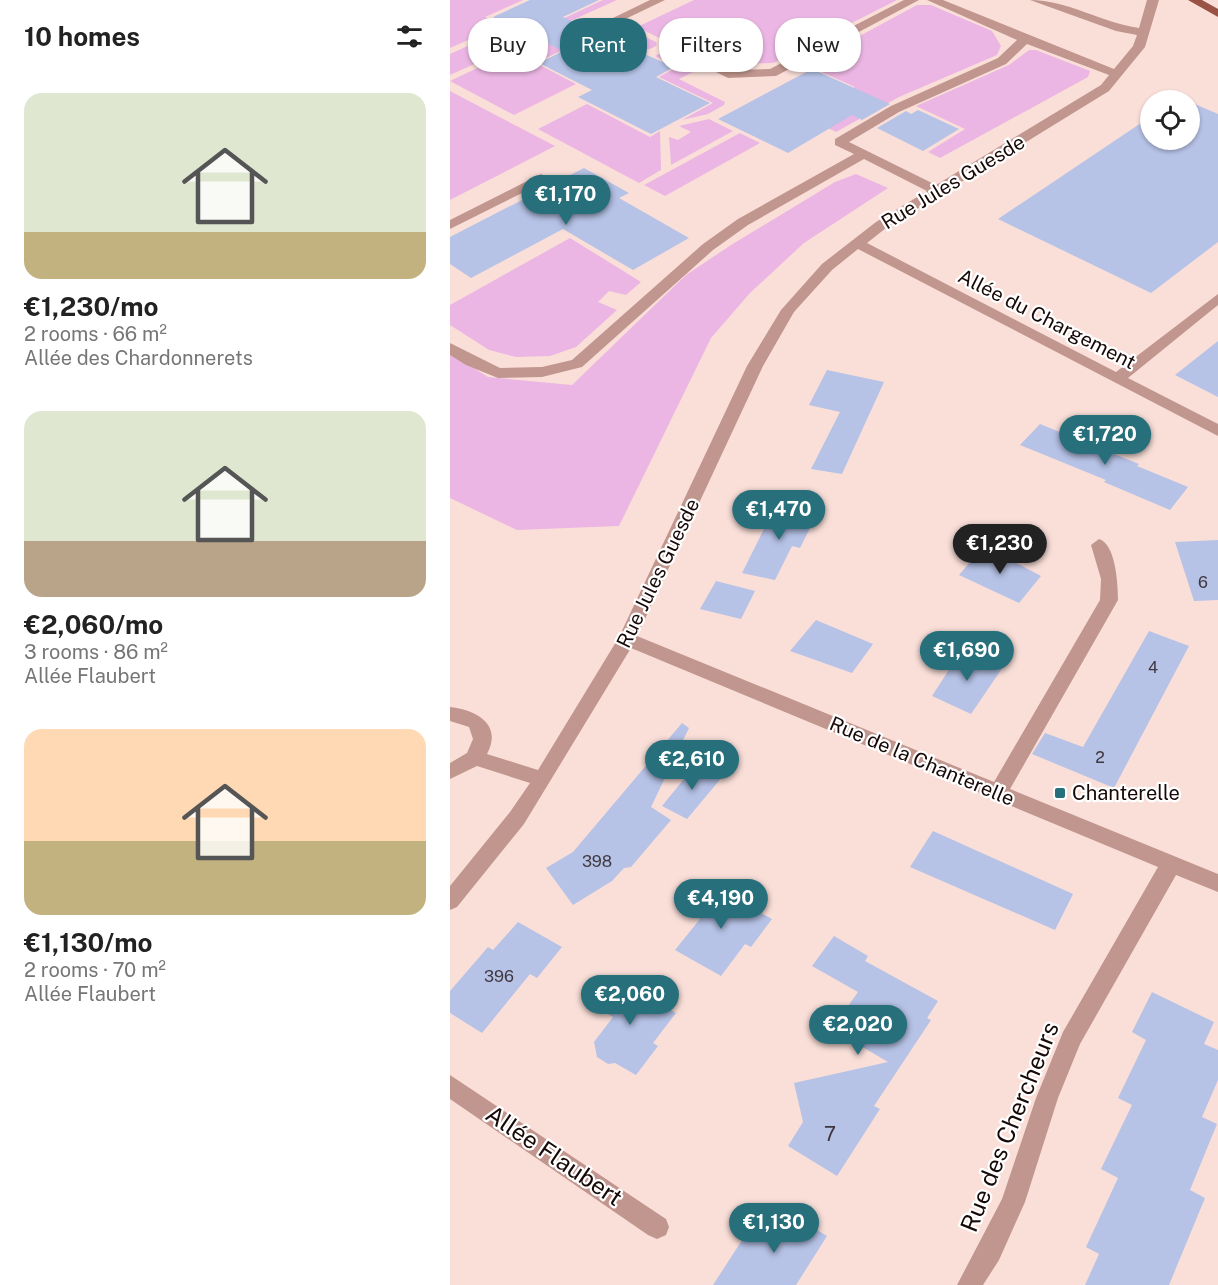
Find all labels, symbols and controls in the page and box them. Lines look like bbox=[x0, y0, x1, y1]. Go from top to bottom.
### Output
chip: Buy bbox=[468, 18, 548, 72]
chip: Rent bbox=[560, 18, 647, 72]
chip: Filters bbox=[659, 18, 763, 72]
chip: New bbox=[775, 18, 861, 72]
icon: filters bbox=[393, 20, 426, 53]
text: 10 homes bbox=[24, 21, 140, 52]
map controls bbox=[1140, 90, 1200, 150]
button: locate bbox=[1140, 90, 1200, 150]
street label: Rue Jules Guesde bbox=[877, 130, 1029, 234]
icon: home bbox=[171, 132, 279, 240]
pin: €1,170 bbox=[517, 175, 615, 226]
text: €1,170 bbox=[536, 182, 596, 206]
street label: Allée du Chargement bbox=[954, 264, 1140, 374]
text: €1,230/mo bbox=[24, 291, 158, 322]
text: 2 rooms · 66 m² bbox=[24, 322, 167, 346]
text: Allée des Chardonnerets bbox=[24, 346, 253, 370]
pin: €1,720 bbox=[1056, 415, 1154, 466]
text: €1,720 bbox=[1073, 422, 1137, 446]
icon: home bbox=[171, 450, 279, 558]
pin: €1,470 bbox=[730, 490, 828, 541]
street label: Rue Jules Guesde bbox=[611, 494, 705, 652]
text: €1,470 bbox=[746, 497, 812, 521]
pin: €1,230 bbox=[951, 524, 1049, 575]
text: €1,230 bbox=[967, 531, 1033, 555]
house number: 6 bbox=[1198, 573, 1208, 592]
text: €2,060/mo bbox=[24, 609, 163, 640]
pin: €1,690 bbox=[918, 631, 1016, 682]
text: €1,690 bbox=[934, 638, 1000, 662]
text: 3 rooms · 86 m² bbox=[24, 640, 168, 664]
house number: 4 bbox=[1148, 658, 1158, 677]
text: Allée Flaubert bbox=[24, 664, 156, 688]
street label: Rue de la Chanterelle bbox=[826, 711, 1018, 811]
pin: €2,610 bbox=[643, 740, 741, 791]
text: €2,610 bbox=[659, 747, 725, 771]
house number: 2 bbox=[1095, 748, 1105, 767]
icon: home bbox=[171, 768, 279, 876]
place label: Chanterelle bbox=[1072, 781, 1180, 805]
marker: Chanterelle bbox=[1053, 786, 1067, 800]
house number: 398 bbox=[582, 852, 612, 871]
pin: €4,190 bbox=[672, 879, 770, 930]
text: €4,190 bbox=[688, 886, 754, 910]
text: €1,130/mo bbox=[24, 927, 153, 958]
text: 2 rooms · 70 m² bbox=[24, 958, 166, 982]
house number: 396 bbox=[484, 967, 514, 986]
pin: €2,060 bbox=[581, 975, 679, 1026]
text: Allée Flaubert bbox=[24, 982, 156, 1006]
text: €2,060 bbox=[595, 982, 665, 1006]
pin: €2,020 bbox=[809, 1005, 907, 1056]
text: €2,020 bbox=[823, 1012, 893, 1036]
street label: Rue des Chercheurs bbox=[954, 1018, 1064, 1236]
street label: Allée Flaubert bbox=[481, 1099, 628, 1211]
house number: 7 bbox=[824, 1122, 836, 1146]
pin: €1,130 bbox=[725, 1203, 823, 1254]
text: €1,130 bbox=[743, 1210, 805, 1234]

